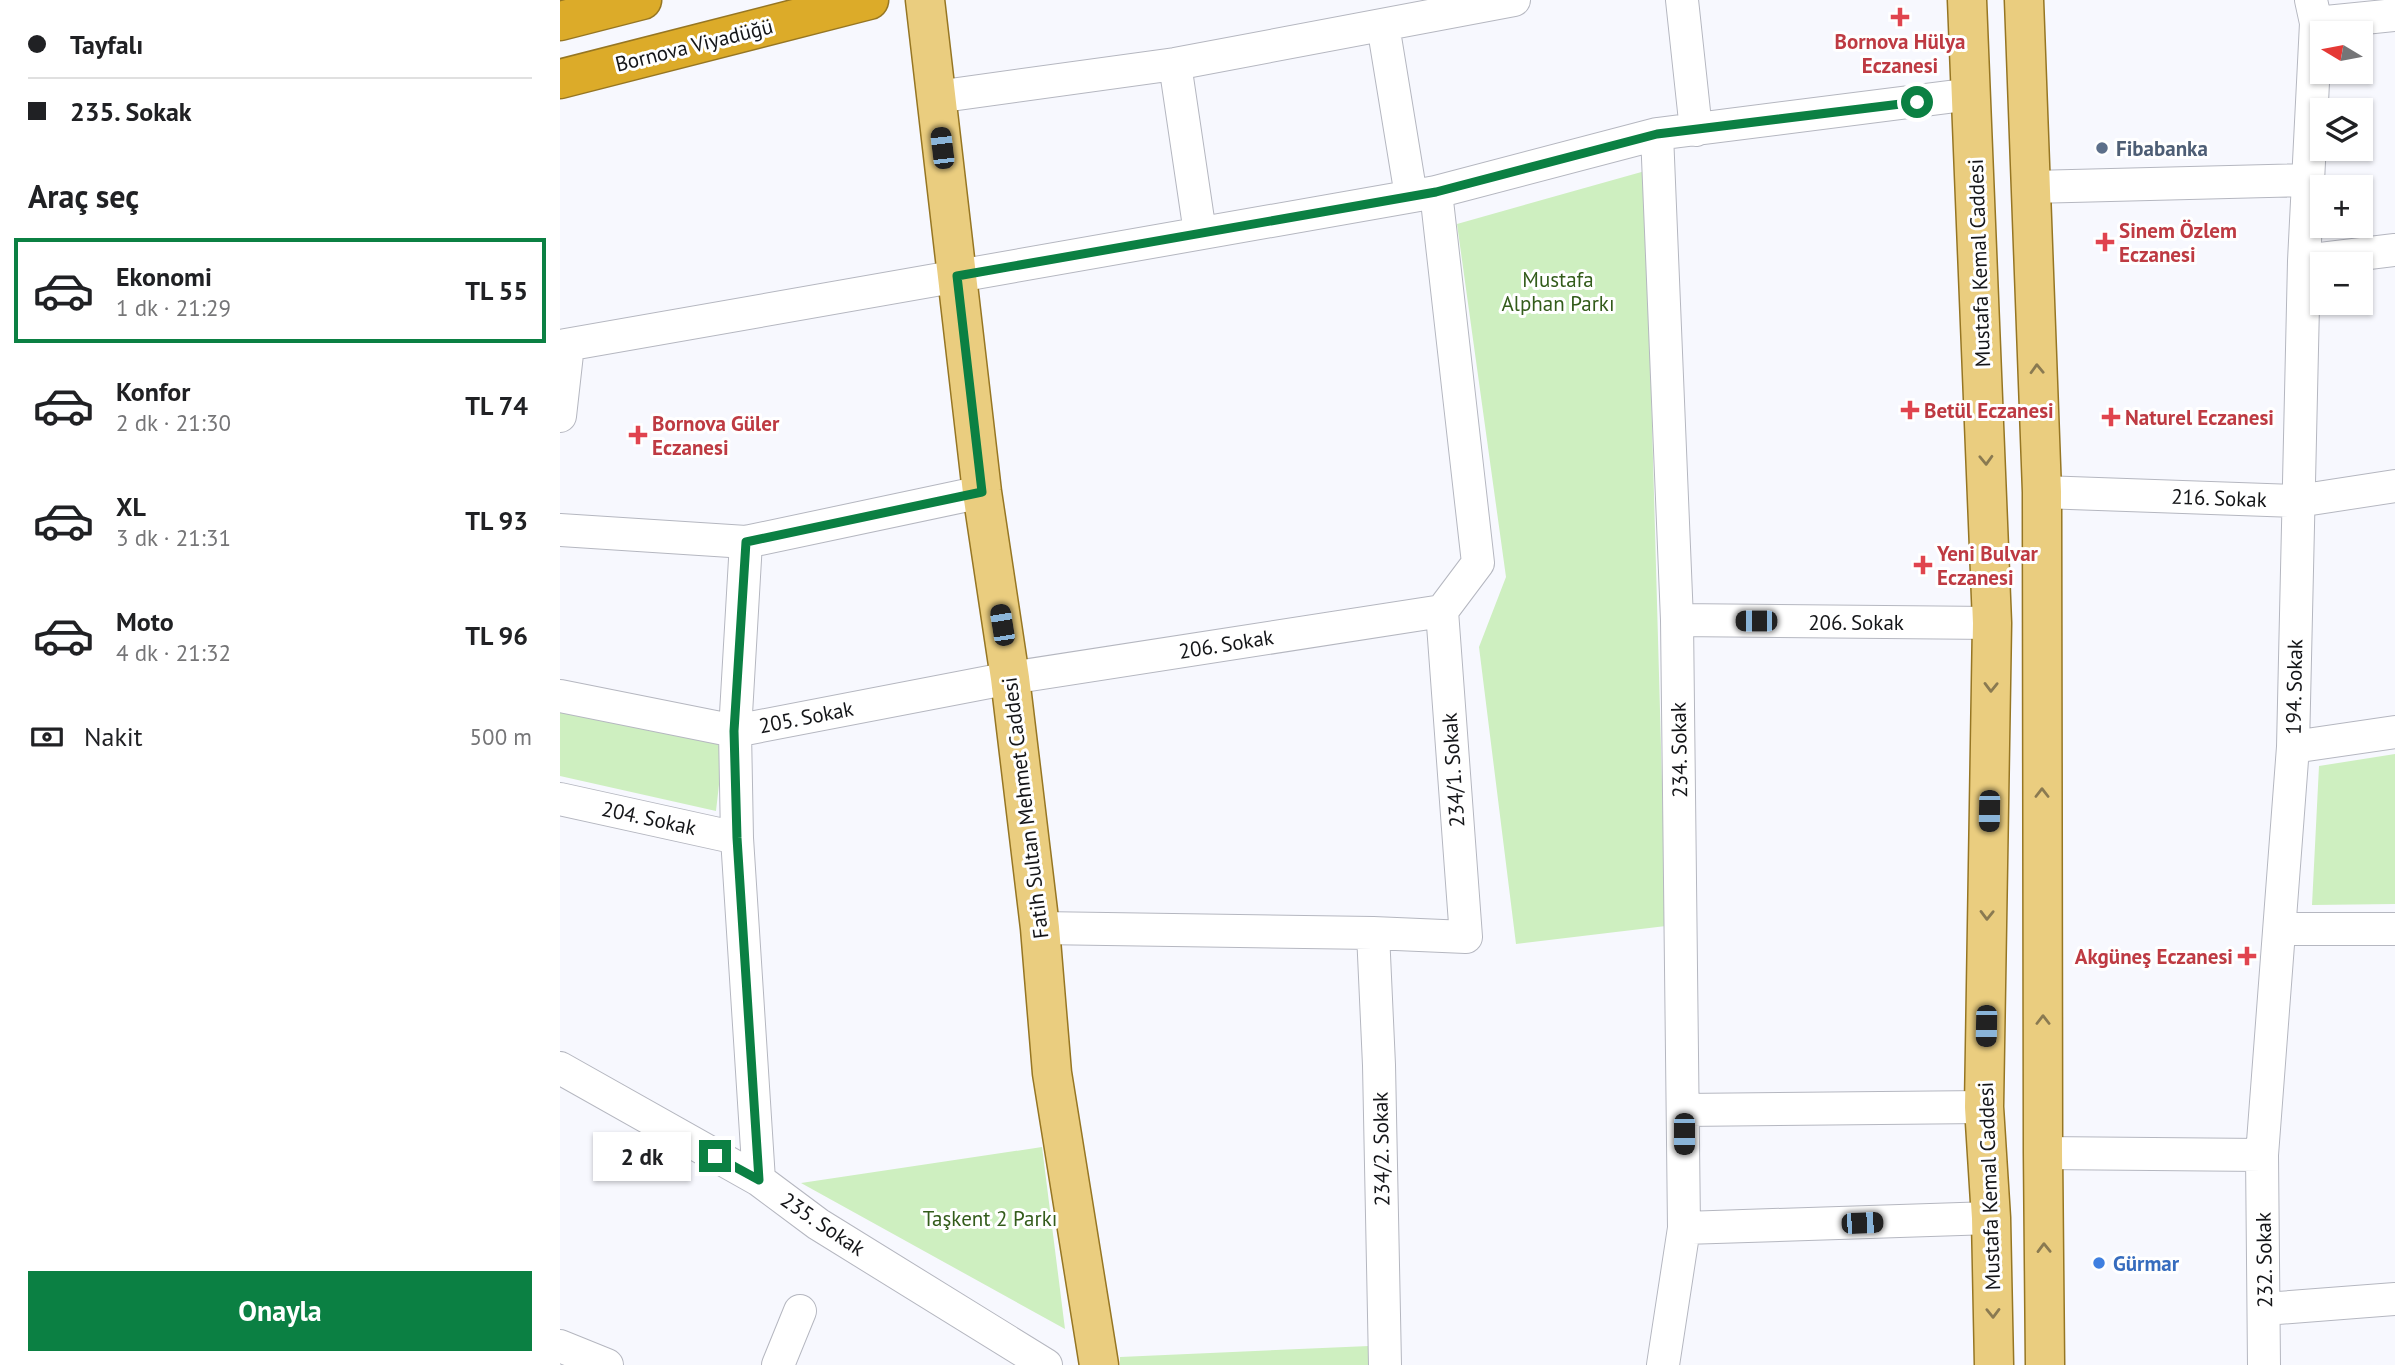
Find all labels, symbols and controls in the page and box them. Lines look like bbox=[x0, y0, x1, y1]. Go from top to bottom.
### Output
marker: Bornova Hülya Eczanesi bbox=[1892, 9, 1908, 25]
street label: Bornova Viyadüğü bbox=[612, 12, 776, 78]
north arrow bbox=[2310, 21, 2373, 84]
map controls bbox=[2310, 21, 2373, 315]
text: Tayfalı bbox=[70, 28, 143, 61]
place label: Bornova Hülya Eczanesi bbox=[1835, 28, 1965, 79]
route start bbox=[1901, 86, 1933, 118]
text: 235. Sokak bbox=[70, 95, 192, 128]
button: layers bbox=[2310, 98, 2373, 161]
car bbox=[930, 126, 955, 170]
place label: Fibabanka bbox=[2116, 135, 2208, 162]
marker: Fibabanka bbox=[2094, 140, 2110, 156]
street label: Mustafa Kemal Caddesi bbox=[1962, 158, 1996, 368]
text: Araç seç bbox=[28, 175, 139, 217]
button: + bbox=[2310, 175, 2373, 238]
place label: Sinem Özlem Eczanesi bbox=[2119, 217, 2237, 268]
marker: Sinem Özlem Eczanesi bbox=[2097, 234, 2113, 250]
button: − bbox=[2310, 252, 2373, 315]
icon: car bbox=[32, 259, 95, 322]
text: Ekonomi bbox=[116, 260, 212, 293]
park label: Mustafa Alphan Parkı bbox=[1501, 266, 1615, 317]
text: TL 55 bbox=[465, 274, 528, 307]
text: 1 dk · 21:29 bbox=[116, 293, 231, 322]
one-way arrow bbox=[2030, 364, 2045, 375]
icon: car bbox=[32, 374, 95, 437]
text: Konfor bbox=[116, 375, 190, 408]
text: TL 74 bbox=[465, 389, 528, 422]
place label: Betül Eczanesi bbox=[1924, 397, 2054, 424]
marker: Betül Eczanesi bbox=[1902, 402, 1918, 418]
place label: Naturel Eczanesi bbox=[2125, 404, 2274, 431]
text: 2 dk · 21:30 bbox=[116, 408, 231, 437]
marker: Naturel Eczanesi bbox=[2103, 409, 2119, 425]
place label: Bornova Güler Eczanesi bbox=[652, 410, 780, 461]
marker: Bornova Güler Eczanesi bbox=[630, 427, 646, 443]
one-way arrow bbox=[1979, 455, 1994, 466]
street label: 216. Sokak bbox=[2171, 483, 2267, 513]
icon: car bbox=[32, 489, 95, 552]
text: XL bbox=[116, 490, 146, 523]
text: TL 93 bbox=[465, 504, 528, 537]
text: 3 dk · 21:31 bbox=[116, 523, 231, 552]
place label: Yeni Bulvar Eczanesi bbox=[1936, 540, 2039, 591]
marker: Yeni Bulvar Eczanesi bbox=[1915, 557, 1931, 573]
car bbox=[989, 603, 1016, 647]
icon: car bbox=[32, 604, 95, 667]
text: Moto bbox=[116, 605, 174, 638]
street label: 206. Sokak bbox=[1808, 609, 1904, 636]
car bbox=[1736, 611, 1778, 632]
text: TL 96 bbox=[465, 619, 528, 652]
street label: 206. Sokak bbox=[1177, 623, 1275, 665]
text: 4 dk · 21:32 bbox=[116, 638, 231, 667]
street label: 194. Sokak bbox=[2280, 639, 2308, 735]
street label: Fatih Sultan Mehmet Caddesi bbox=[996, 676, 1054, 940]
one-way arrow bbox=[1984, 682, 1999, 693]
street label: 205. Sokak bbox=[756, 695, 856, 739]
street label: 234. Sokak bbox=[1665, 702, 1693, 798]
street label: 234/1. Sokak bbox=[1436, 712, 1470, 828]
icon: cash bbox=[28, 718, 66, 756]
text: Nakit bbox=[84, 720, 143, 753]
text: 500 m bbox=[470, 722, 532, 751]
one-way arrow bbox=[2034, 787, 2050, 798]
car bbox=[1979, 790, 2000, 832]
street label: 204. Sokak bbox=[599, 795, 699, 841]
one-way arrow bbox=[1980, 909, 1995, 920]
place label: Akgüneş Eczanesi bbox=[2075, 943, 2233, 970]
marker: Akgüneş Eczanesi bbox=[2239, 948, 2255, 964]
car bbox=[1976, 1005, 1997, 1047]
one-way arrow bbox=[2035, 1015, 2051, 1025]
street label: Mustafa Kemal Caddesi bbox=[1972, 1081, 2006, 1291]
street label: 234/2. Sokak bbox=[1367, 1091, 1395, 1207]
car bbox=[1674, 1113, 1695, 1155]
callout: 2 dk bbox=[592, 1132, 690, 1180]
route end bbox=[699, 1140, 731, 1172]
text: 2 dk bbox=[621, 1142, 663, 1171]
street label: 235. Sokak bbox=[776, 1186, 870, 1262]
park label: Taşkent 2 Parkı bbox=[923, 1205, 1057, 1232]
car bbox=[1841, 1212, 1884, 1234]
street label: 232. Sokak bbox=[2250, 1212, 2278, 1308]
one-way arrow bbox=[2036, 1242, 2052, 1253]
place label: Gürmar bbox=[2113, 1250, 2180, 1277]
marker: Gürmar bbox=[2091, 1255, 2107, 1271]
button: Onayla bbox=[28, 1271, 532, 1351]
one-way arrow bbox=[1985, 1309, 2001, 1319]

